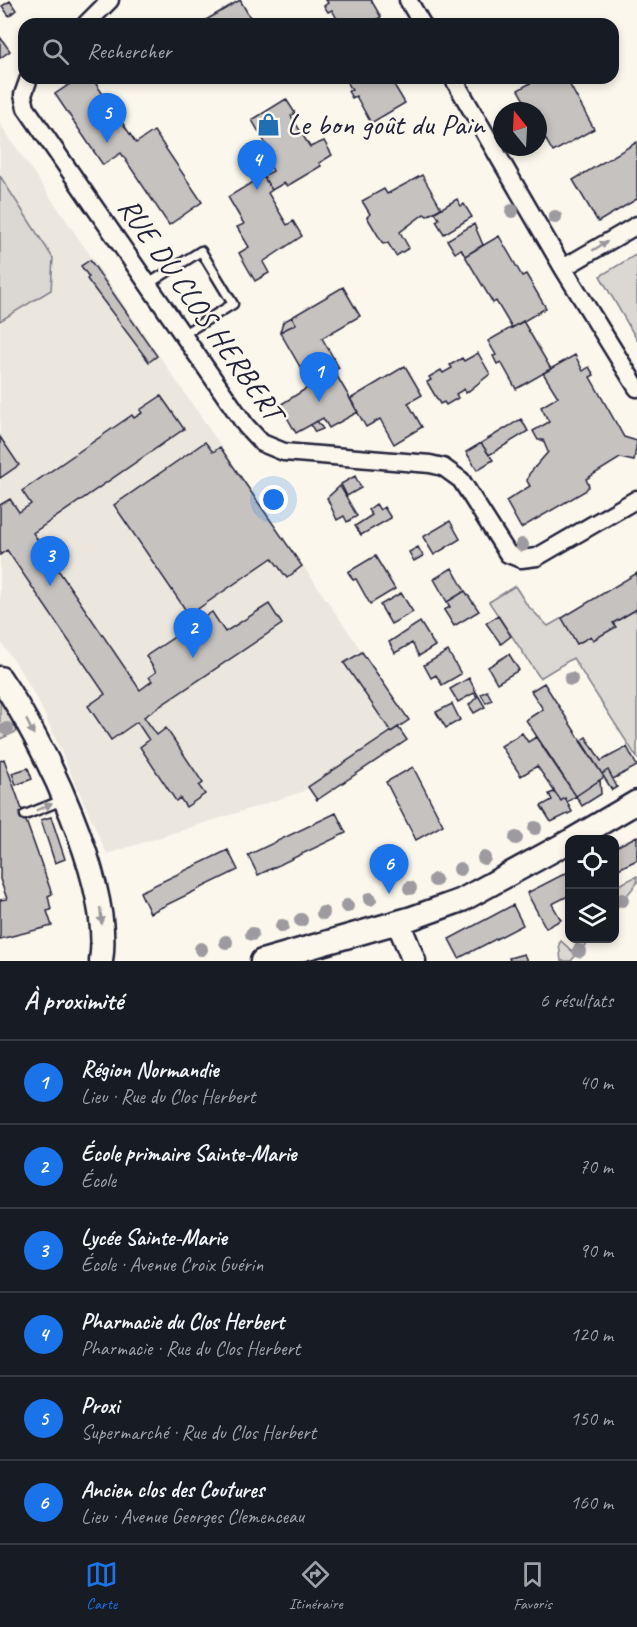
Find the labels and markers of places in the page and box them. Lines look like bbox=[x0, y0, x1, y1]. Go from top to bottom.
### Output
pin: 5 bbox=[88, 94, 126, 143]
place label: Le bon goût du Pain bbox=[287, 105, 486, 143]
shop icon: Le bon goût du Pain bbox=[256, 111, 282, 137]
pin: 4 bbox=[238, 140, 276, 190]
pin: 1 bbox=[300, 352, 338, 402]
pin: 3 bbox=[31, 536, 70, 586]
pin: 2 bbox=[174, 608, 212, 658]
pin: 6 bbox=[370, 844, 408, 894]

